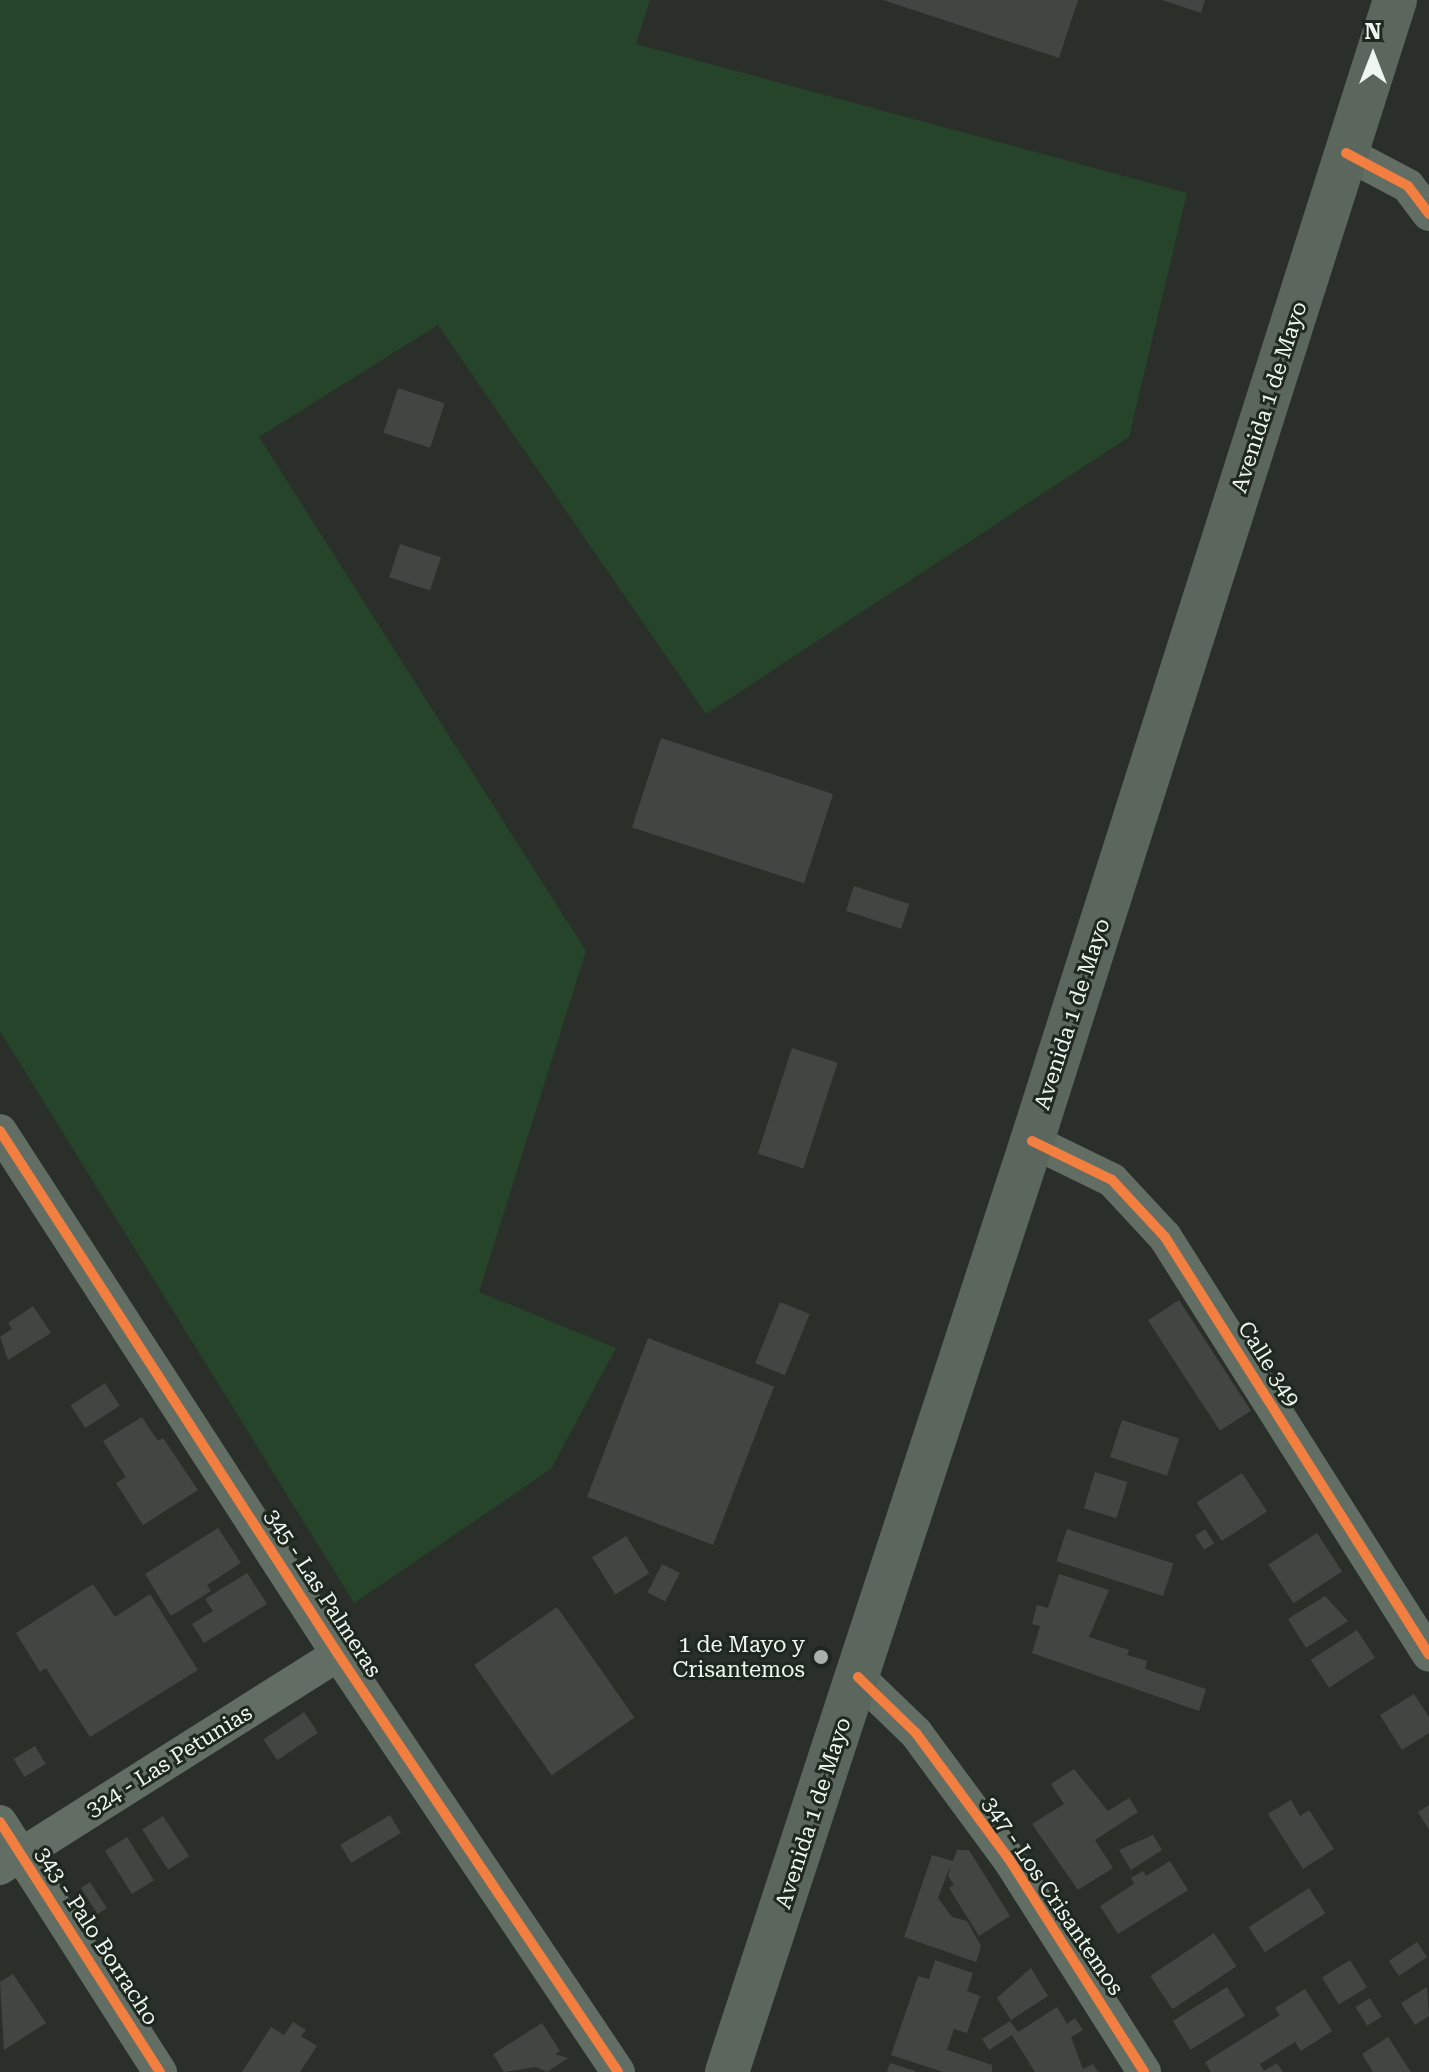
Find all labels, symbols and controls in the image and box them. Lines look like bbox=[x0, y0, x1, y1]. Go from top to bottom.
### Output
north arrow bbox=[1333, 16, 1413, 96]
text: N bbox=[1365, 19, 1381, 44]
street label: Avenida 1 de Mayo bbox=[1226, 298, 1312, 496]
street label: Avenida 1 de Mayo bbox=[1029, 915, 1115, 1113]
street label: Calle 349 bbox=[1232, 1316, 1306, 1412]
street label: 345 - Las Palmeras bbox=[259, 1504, 387, 1682]
place label: 1 de Mayo y Crisantemos bbox=[672, 1631, 805, 1682]
marker: 1 de Mayo y Crisantemos bbox=[812, 1648, 830, 1666]
street label: 324 - Las Petunias bbox=[81, 1699, 257, 1823]
street label: Avenida 1 de Mayo bbox=[770, 1714, 856, 1912]
street label: 347 - Los Crisantemos bbox=[977, 1792, 1129, 2000]
street label: 343 - Palo Borracho bbox=[30, 1842, 164, 2030]

